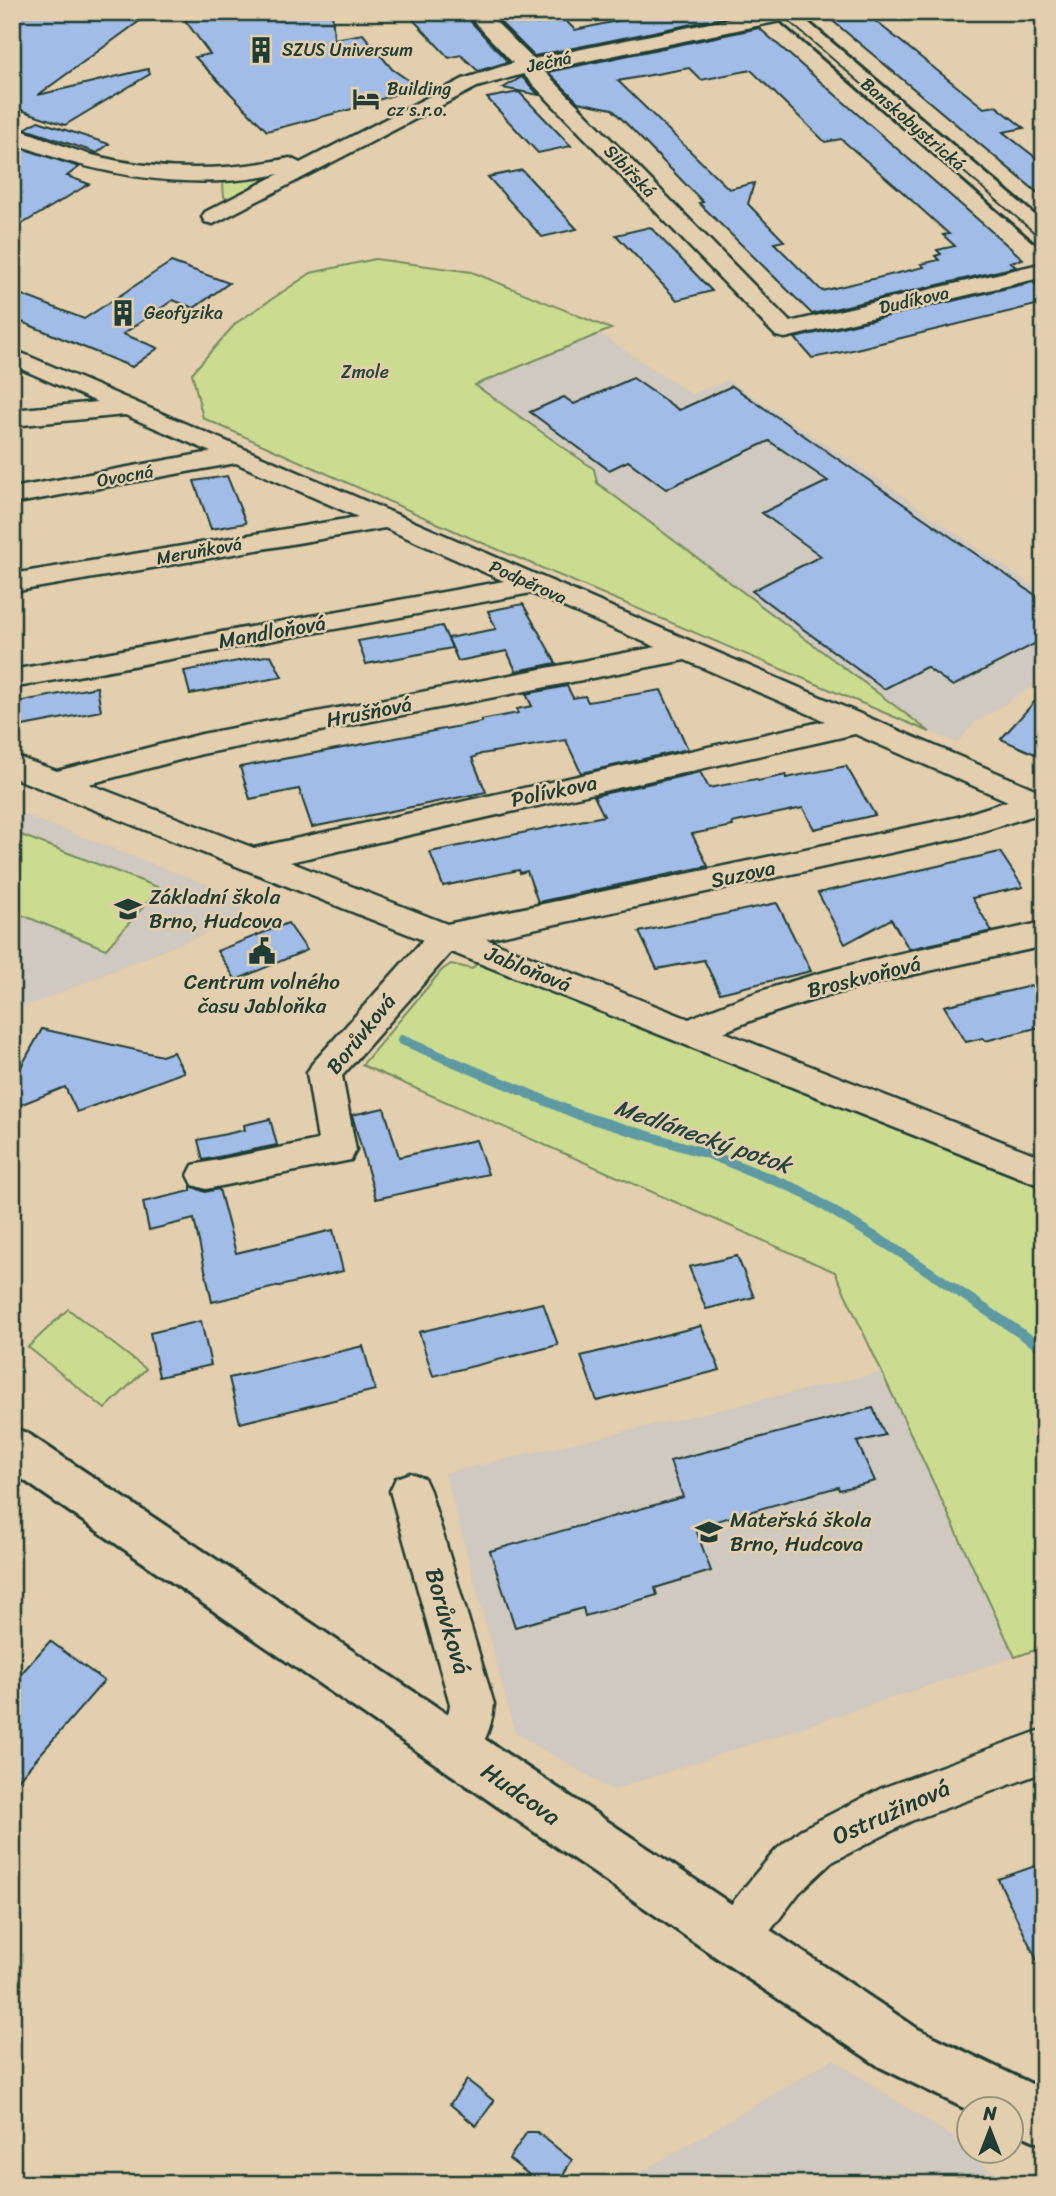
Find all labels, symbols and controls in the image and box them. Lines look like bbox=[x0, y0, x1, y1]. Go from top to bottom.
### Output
place label: SZUS Universum bbox=[282, 34, 413, 66]
building icon: SZUS Universum bbox=[246, 35, 276, 65]
street label: Ječná bbox=[522, 42, 575, 83]
street label: Banskobystrická bbox=[853, 69, 973, 179]
place label: Building cz s.r.o. bbox=[387, 73, 451, 126]
hotel icon: Building cz s.r.o. bbox=[351, 84, 381, 114]
street label: Sibiřská bbox=[596, 136, 664, 206]
street label: Dudíkova bbox=[876, 276, 952, 324]
place label: Geofyzika bbox=[144, 297, 223, 329]
building icon: Geofyzika bbox=[108, 298, 138, 328]
park label: Zmole bbox=[341, 356, 389, 388]
street label: Ovocná bbox=[94, 455, 156, 497]
street label: Meruňková bbox=[154, 528, 244, 574]
street label: Podpěrova bbox=[484, 551, 572, 613]
street label: Mandloňová bbox=[215, 604, 329, 660]
street label: Hrušňová bbox=[323, 685, 416, 739]
street label: Polívkova bbox=[507, 763, 601, 819]
street label: Suzova bbox=[707, 849, 779, 899]
place label: Základní škola Brno, Hudcova bbox=[149, 878, 283, 940]
school or university icon: Základní škola Brno, Hudcova bbox=[113, 894, 143, 924]
street label: Jabloňová bbox=[478, 934, 578, 1004]
public building icon: Centrum volného času Jabloňka bbox=[247, 936, 277, 966]
street label: Broskvoňová bbox=[803, 944, 925, 1009]
place label: Centrum volného času Jabloňka bbox=[184, 963, 340, 1025]
street label: Borůvková bbox=[316, 985, 406, 1083]
water label: Medlánecký potok bbox=[609, 1087, 799, 1187]
place label: Mateřská škola Brno, Hudcova bbox=[730, 1501, 872, 1563]
school or university icon: Mateřská škola Brno, Hudcova bbox=[694, 1517, 724, 1547]
street label: Borůvková bbox=[413, 1563, 483, 1679]
street label: Hudcova bbox=[472, 1751, 570, 1837]
street label: Ostružinová bbox=[825, 1767, 957, 1857]
north arrow bbox=[954, 2094, 1024, 2164]
text: N bbox=[982, 2097, 997, 2130]

